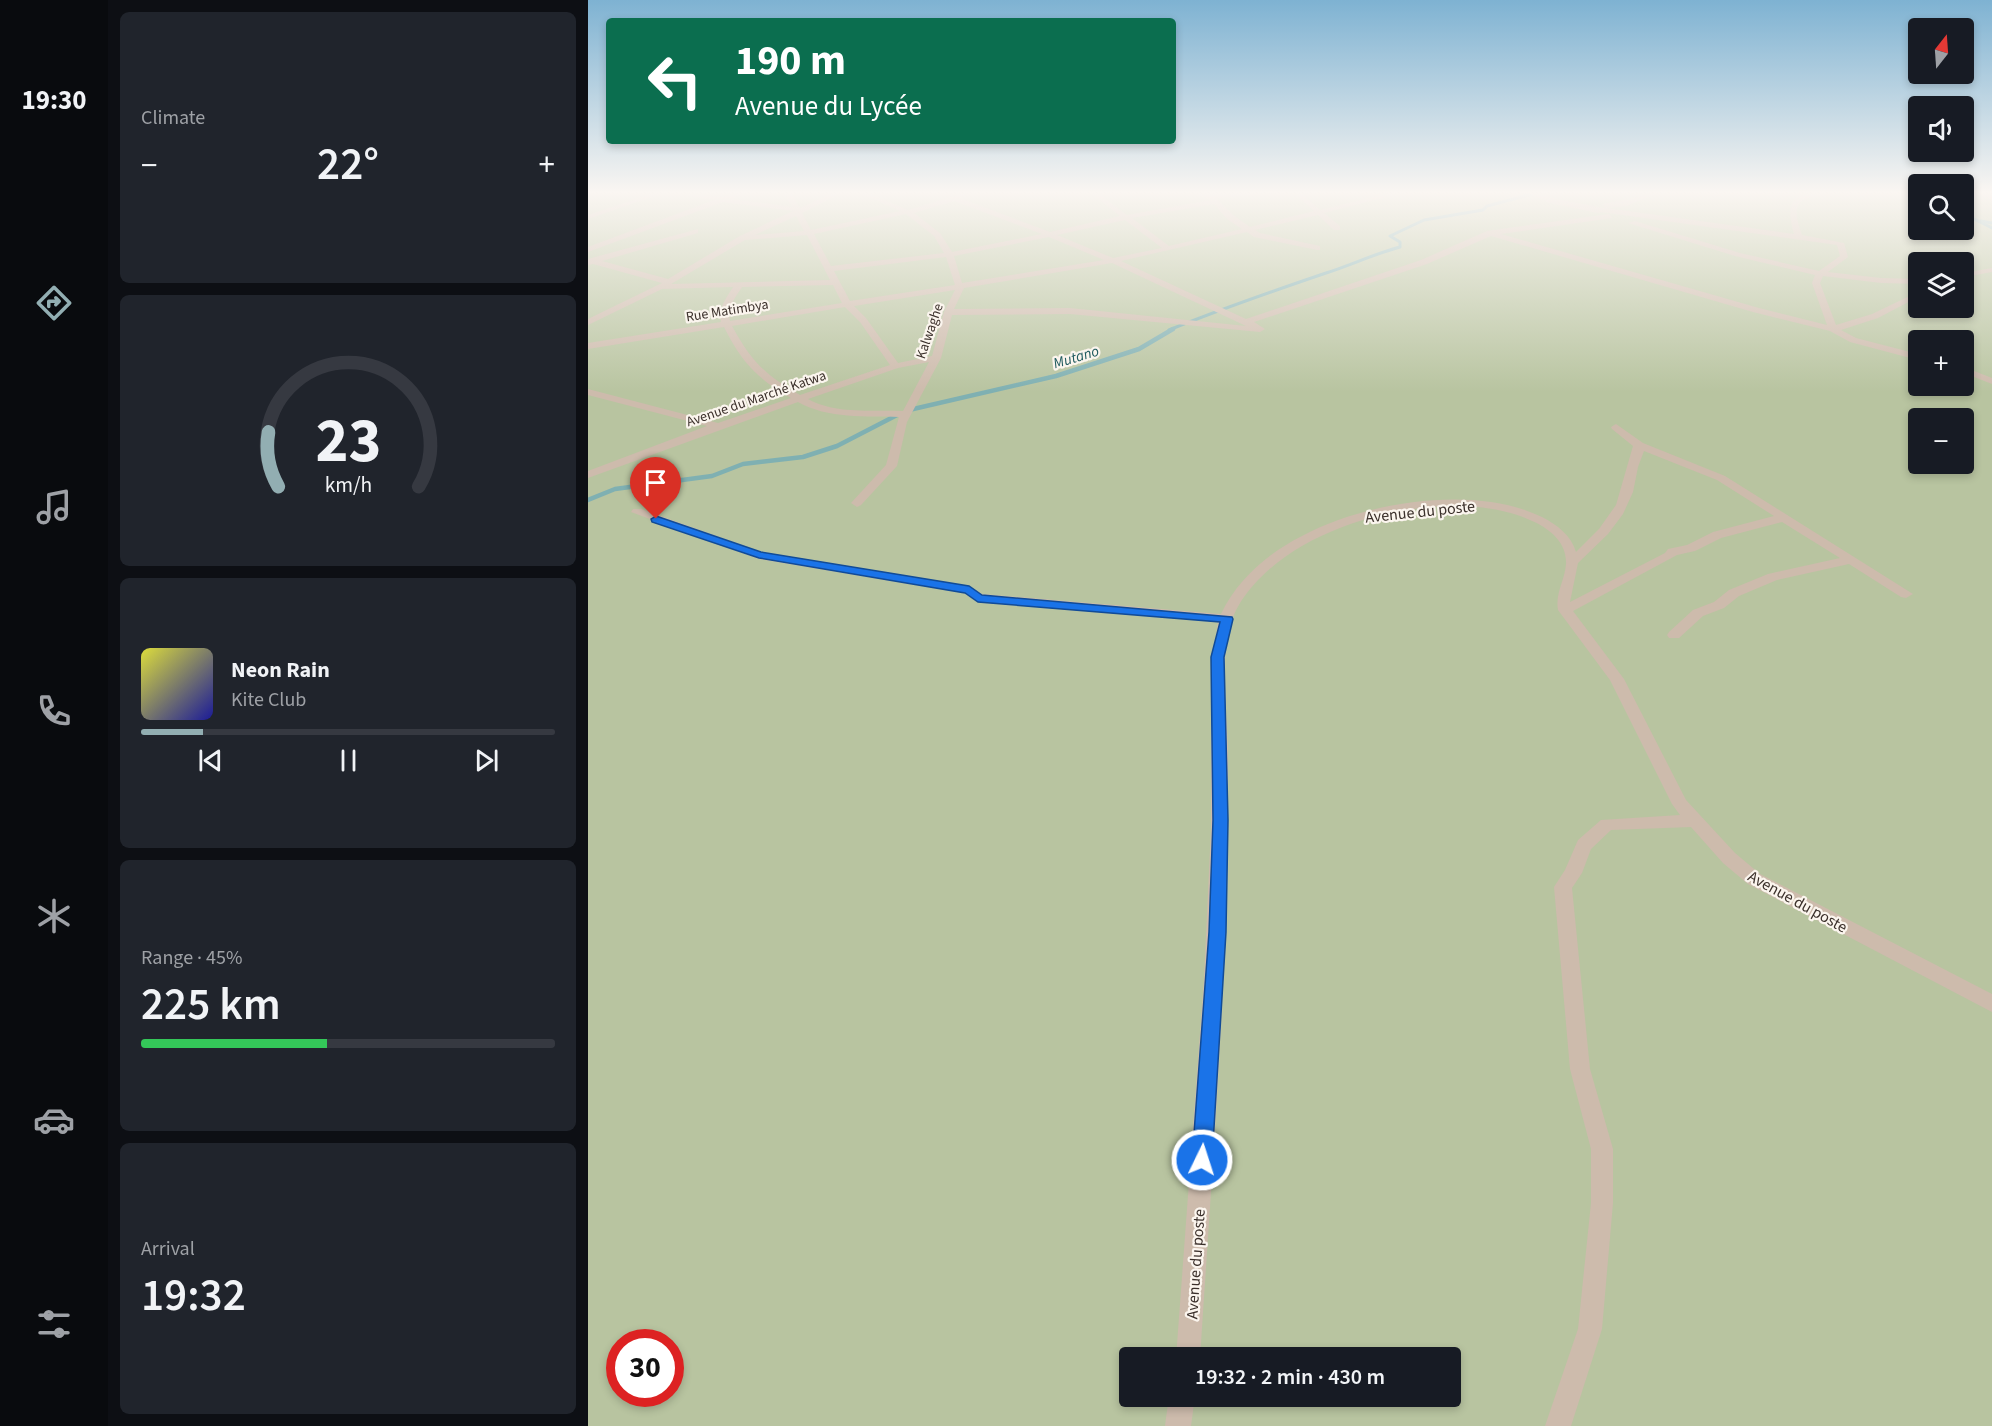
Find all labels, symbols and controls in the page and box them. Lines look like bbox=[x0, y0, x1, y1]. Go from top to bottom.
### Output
north arrow bbox=[1908, 18, 1974, 84]
map controls bbox=[1908, 18, 1974, 474]
text: 190 m bbox=[735, 31, 846, 91]
icon: left bbox=[636, 42, 714, 120]
text: 19:30 bbox=[21, 81, 87, 120]
text: Avenue du Lycée bbox=[735, 87, 922, 126]
button: sound bbox=[1908, 96, 1974, 162]
text: Climate bbox=[141, 104, 205, 132]
text: 22° bbox=[317, 133, 379, 197]
text: − bbox=[141, 142, 157, 189]
text: + bbox=[539, 142, 555, 189]
button: search bbox=[1908, 174, 1974, 240]
button: layers bbox=[1908, 252, 1974, 318]
icon: directions bbox=[33, 282, 75, 324]
street label: Rue Matimbya bbox=[685, 295, 770, 327]
street label: Kalwaghe bbox=[911, 301, 949, 362]
button: + bbox=[1908, 330, 1974, 396]
water label: Mutano bbox=[1051, 341, 1102, 374]
street label: Avenue du Marché Katwa bbox=[684, 366, 829, 432]
text: 23 bbox=[315, 397, 381, 486]
button: − bbox=[1908, 408, 1974, 474]
pin bbox=[630, 457, 681, 519]
icon: arrive bbox=[639, 466, 672, 499]
text: km/h bbox=[324, 471, 372, 502]
icon: music bbox=[33, 486, 75, 528]
street label: Avenue du poste bbox=[1364, 495, 1476, 529]
text: Neon Rain bbox=[231, 654, 330, 686]
text: Kite Club bbox=[231, 686, 306, 714]
icon: phone bbox=[33, 690, 75, 732]
icon: previous bbox=[194, 744, 227, 777]
icon: pause bbox=[332, 744, 365, 777]
icon: next bbox=[470, 744, 503, 777]
street label: Avenue du poste bbox=[1744, 866, 1851, 938]
icon: climate bbox=[33, 895, 75, 937]
text: Range · 45% bbox=[141, 944, 242, 972]
text: 225 km bbox=[141, 973, 281, 1037]
icon: car bbox=[33, 1099, 75, 1141]
position arrow bbox=[1170, 1128, 1234, 1192]
street label: Avenue du poste bbox=[1181, 1208, 1211, 1320]
text: Arrival bbox=[141, 1235, 195, 1263]
text: 19:32 bbox=[141, 1264, 246, 1328]
icon: filters bbox=[33, 1303, 75, 1345]
speed limit sign: 30 bbox=[606, 1329, 684, 1407]
text: 19:32 · 2 min · 430 m bbox=[1195, 1361, 1385, 1393]

